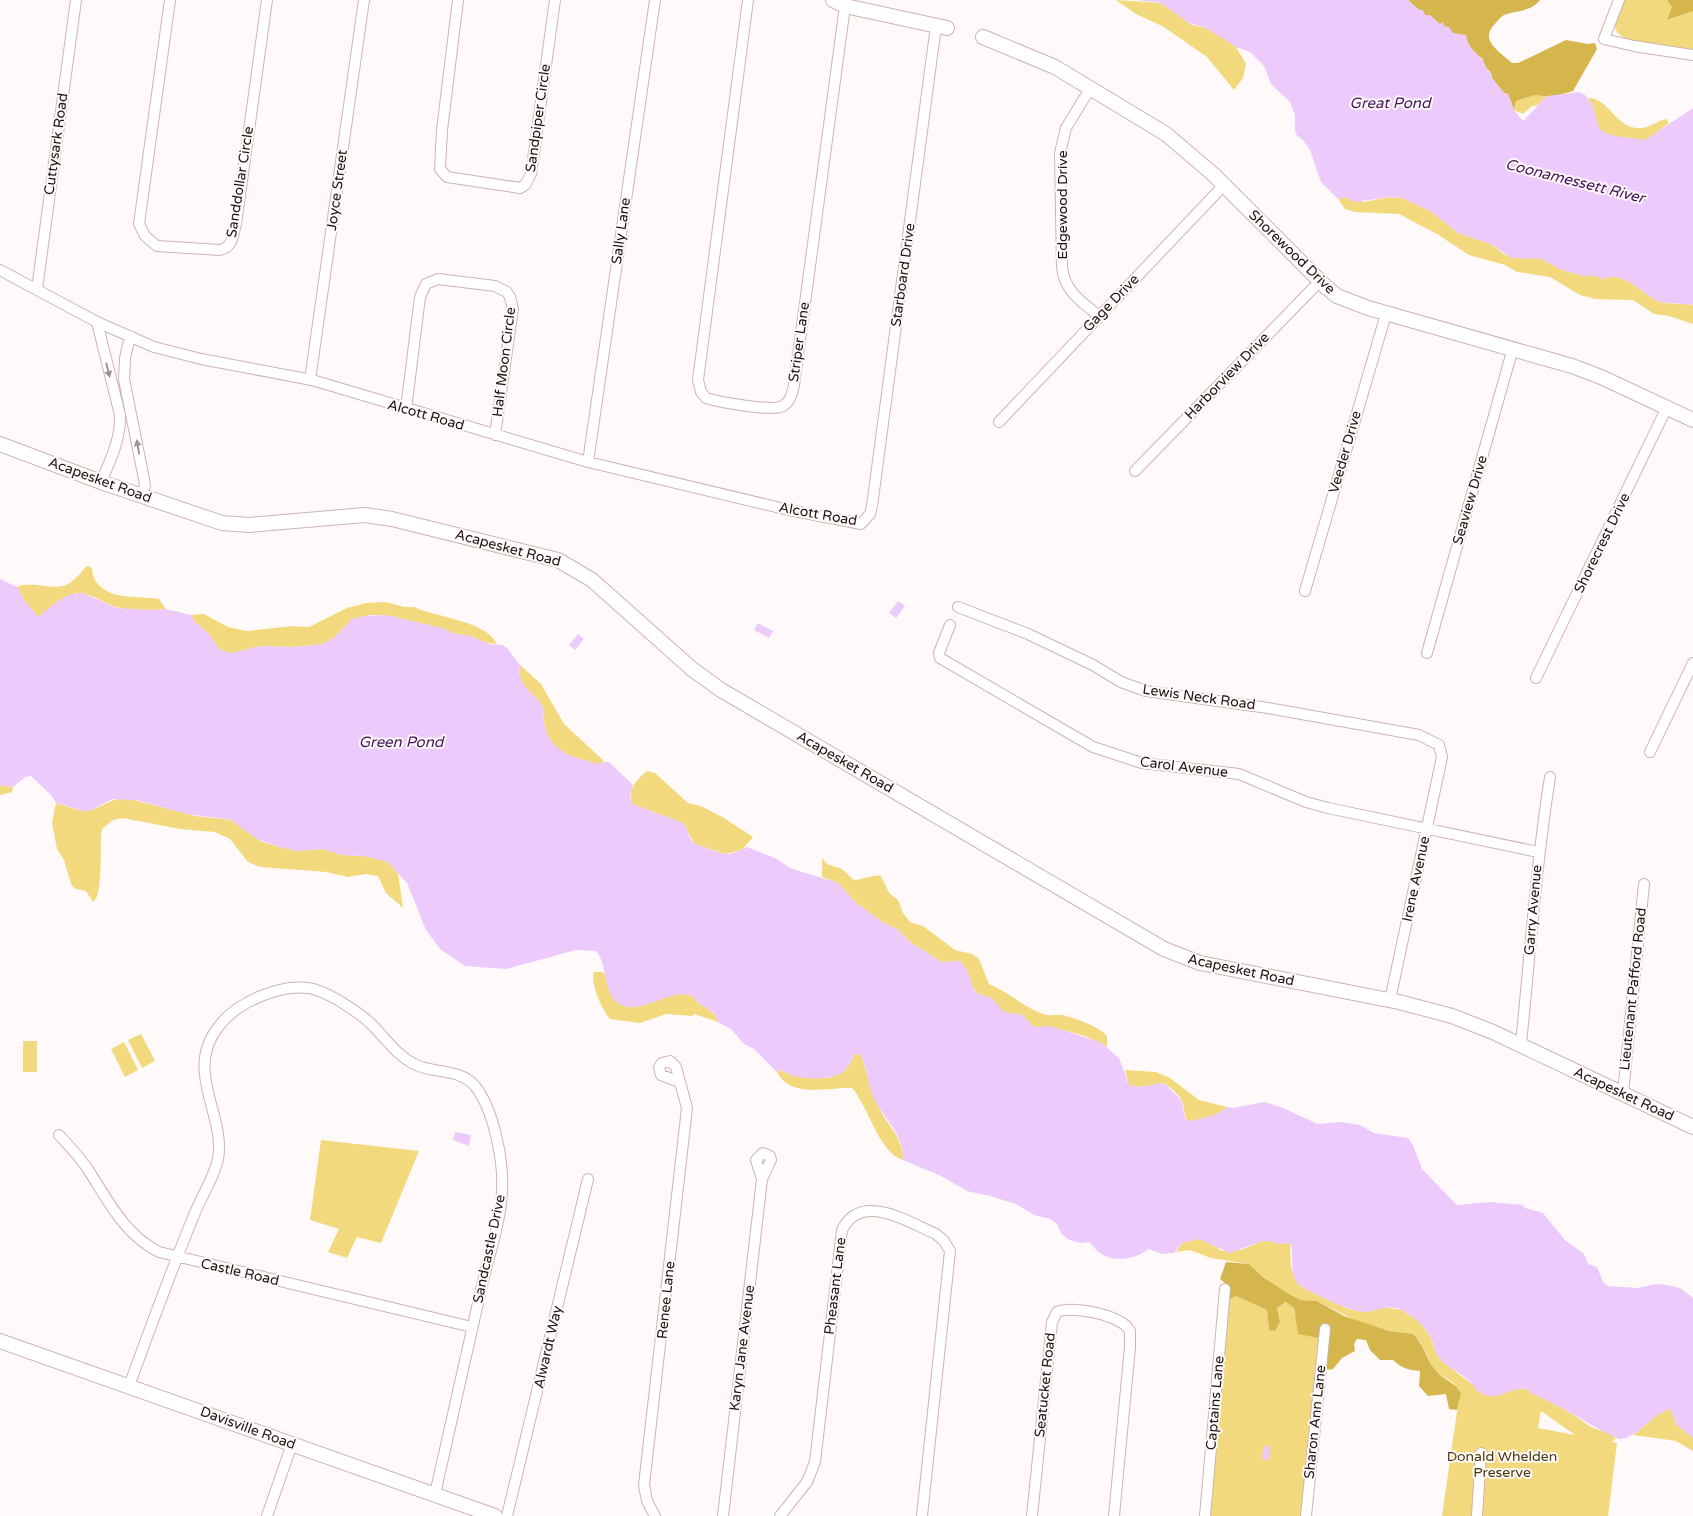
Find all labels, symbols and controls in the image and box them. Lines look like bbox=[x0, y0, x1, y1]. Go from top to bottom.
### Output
street label: Sandpiper Circle bbox=[522, 63, 554, 173]
street label: Cuttysark Road bbox=[40, 92, 72, 196]
water label: Great Pond bbox=[1350, 94, 1432, 112]
street label: Sanddollar Circle bbox=[223, 125, 257, 239]
street label: Joyce Street bbox=[323, 148, 351, 231]
street label: Edgewood Drive bbox=[1054, 150, 1071, 260]
water label: Coonamessett River bbox=[1503, 155, 1649, 208]
street label: Sally Lane bbox=[608, 197, 634, 265]
street label: Shorewood Drive bbox=[1245, 206, 1339, 298]
street label: Starboard Drive bbox=[887, 222, 919, 328]
street label: Gage Drive bbox=[1079, 271, 1143, 335]
street label: Striper Lane bbox=[785, 301, 813, 383]
street label: Half Moon Circle bbox=[489, 306, 519, 418]
street label: Harborview Drive bbox=[1181, 329, 1273, 423]
one-way arrow bbox=[105, 362, 113, 377]
street label: Alcott Road bbox=[386, 396, 466, 434]
street label: Veeder Drive bbox=[1325, 409, 1365, 495]
one-way arrow bbox=[133, 438, 141, 454]
street label: Acapesket Road bbox=[46, 453, 154, 507]
street label: Seaview Drive bbox=[1449, 453, 1491, 547]
street label: Shorecrest Drive bbox=[1570, 490, 1634, 596]
street label: Alcott Road bbox=[778, 499, 858, 529]
street label: Acapesket Road bbox=[453, 526, 563, 570]
street label: Lewis Neck Road bbox=[1141, 681, 1257, 713]
street label: Acapesket Road bbox=[794, 727, 896, 797]
water label: Green Pond bbox=[359, 733, 445, 751]
street label: Carol Avenue bbox=[1139, 753, 1229, 781]
street label: Irene Avenue bbox=[1399, 835, 1433, 923]
street label: Garry Avenue bbox=[1521, 864, 1545, 956]
street label: Lieutenant Pafford Road bbox=[1616, 907, 1650, 1071]
street label: Acapesket Road bbox=[1186, 950, 1296, 990]
street label: Acapesket Road bbox=[1571, 1063, 1677, 1125]
street label: Sandcastle Drive bbox=[469, 1193, 509, 1305]
street label: Pheasant Lane bbox=[821, 1236, 849, 1336]
street label: Castle Road bbox=[199, 1255, 281, 1289]
street label: Renee Lane bbox=[653, 1260, 679, 1340]
street label: Karyn Jane Avenue bbox=[726, 1284, 758, 1412]
street label: Alwardt Way bbox=[530, 1303, 566, 1390]
street label: Seatucket Road bbox=[1031, 1332, 1059, 1438]
street label: Captains Lane bbox=[1202, 1355, 1228, 1451]
street label: Sharon Ann Lane bbox=[1301, 1364, 1329, 1480]
street label: Davisville Road bbox=[198, 1403, 298, 1453]
park label: Donald Whelden Preserve bbox=[1447, 1448, 1557, 1481]

